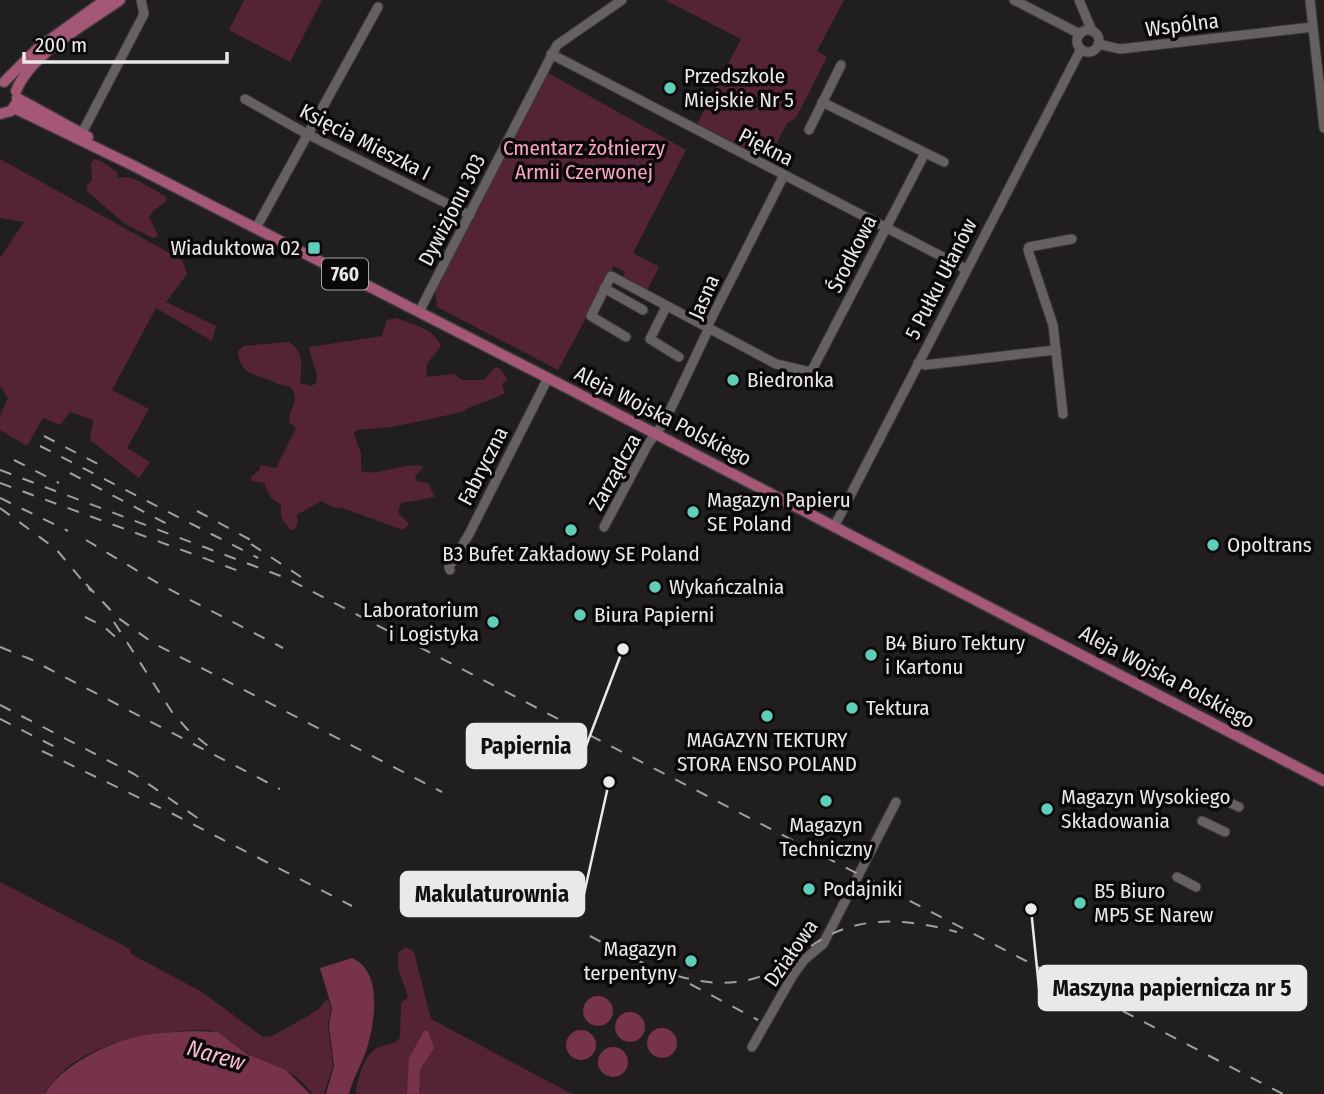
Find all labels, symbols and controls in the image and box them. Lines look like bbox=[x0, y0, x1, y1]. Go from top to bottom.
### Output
street label: Wspólna bbox=[1144, 8, 1220, 42]
scale bar bbox=[24, 21, 228, 65]
text: 200 m bbox=[35, 32, 87, 58]
place label: Przedszkole Miejskie Nr 5 bbox=[684, 63, 794, 113]
marker: Przedszkole Miejskie Nr 5 bbox=[662, 80, 678, 96]
street label: Księcia Mieszka I bbox=[295, 98, 435, 186]
street label: Piękna bbox=[734, 122, 798, 172]
park label: Cmentarz żołnierzy Armii Czerwonej bbox=[503, 135, 666, 185]
street label: Dywizjonu 303 bbox=[413, 150, 491, 270]
street label: Środkowa bbox=[821, 211, 883, 297]
street label: 5 Pułku Ułanów bbox=[899, 214, 983, 344]
place label: Wiaduktowa 02 bbox=[170, 235, 300, 261]
marker: Wiaduktowa 02 bbox=[306, 240, 322, 256]
road number: 760 bbox=[322, 258, 368, 290]
street label: Jasna bbox=[683, 271, 725, 323]
street label: Aleja Wojska Polskiego bbox=[570, 360, 756, 472]
place label: Biedronka bbox=[747, 367, 834, 393]
marker: Biedronka bbox=[725, 372, 741, 388]
street label: Fabryczna bbox=[452, 422, 514, 510]
street label: Zarządcza bbox=[583, 429, 647, 515]
place label: Magazyn Papieru SE Poland bbox=[707, 487, 851, 537]
marker: Magazyn Papieru SE Poland bbox=[685, 504, 701, 520]
marker: B3 Bufet Zakładowy SE Poland bbox=[563, 522, 579, 538]
place label: Opoltrans bbox=[1227, 532, 1312, 558]
marker: Opoltrans bbox=[1205, 537, 1221, 553]
place label: B3 Bufet Zakładowy SE Poland bbox=[442, 541, 700, 567]
place label: Wykańczalnia bbox=[669, 574, 784, 600]
marker: Wykańczalnia bbox=[647, 579, 663, 595]
place label: Laboratorium i Logistyka bbox=[363, 597, 479, 647]
place label: Biura Papierni bbox=[594, 602, 714, 628]
marker: Biura Papierni bbox=[572, 607, 588, 623]
marker: Laboratorium i Logistyka bbox=[485, 614, 501, 630]
street label: Aleja Wojska Polskiego bbox=[1075, 620, 1259, 734]
place label: B4 Biuro Tektury i Kartonu bbox=[885, 630, 1026, 680]
marker: B4 Biuro Tektury i Kartonu bbox=[863, 647, 879, 663]
place label: Tektura bbox=[866, 695, 930, 721]
marker: Tektura bbox=[844, 700, 860, 716]
marker: MAGAZYN TEKTURY STORA ENSO POLAND bbox=[759, 708, 775, 724]
callout: Papiernia bbox=[467, 724, 586, 768]
place label: MAGAZYN TEKTURY STORA ENSO POLAND bbox=[677, 727, 857, 777]
text: Papiernia bbox=[481, 732, 571, 760]
place label: Magazyn Wysokiego Składowania bbox=[1061, 784, 1230, 834]
marker: Magazyn Techniczny bbox=[818, 793, 834, 809]
marker: Magazyn Wysokiego Składowania bbox=[1039, 801, 1055, 817]
place label: Magazyn Techniczny bbox=[780, 812, 873, 862]
callout: Makulaturownia bbox=[401, 872, 584, 916]
place label: Podajniki bbox=[823, 876, 902, 902]
place label: B5 Biuro MP5 SE Narew bbox=[1094, 878, 1214, 928]
text: Makulaturownia bbox=[415, 880, 569, 908]
marker: Podajniki bbox=[801, 881, 817, 897]
marker: B5 Biuro MP5 SE Narew bbox=[1072, 895, 1088, 911]
street label: Działowa bbox=[758, 914, 824, 992]
place label: Magazyn terpentyny bbox=[584, 936, 678, 986]
marker: Magazyn terpentyny bbox=[683, 953, 699, 969]
callout: Maszyna papiernicza nr 5 bbox=[1039, 966, 1306, 1010]
text: Maszyna papiernicza nr 5 bbox=[1052, 974, 1292, 1002]
water label: Narew bbox=[184, 1033, 249, 1077]

